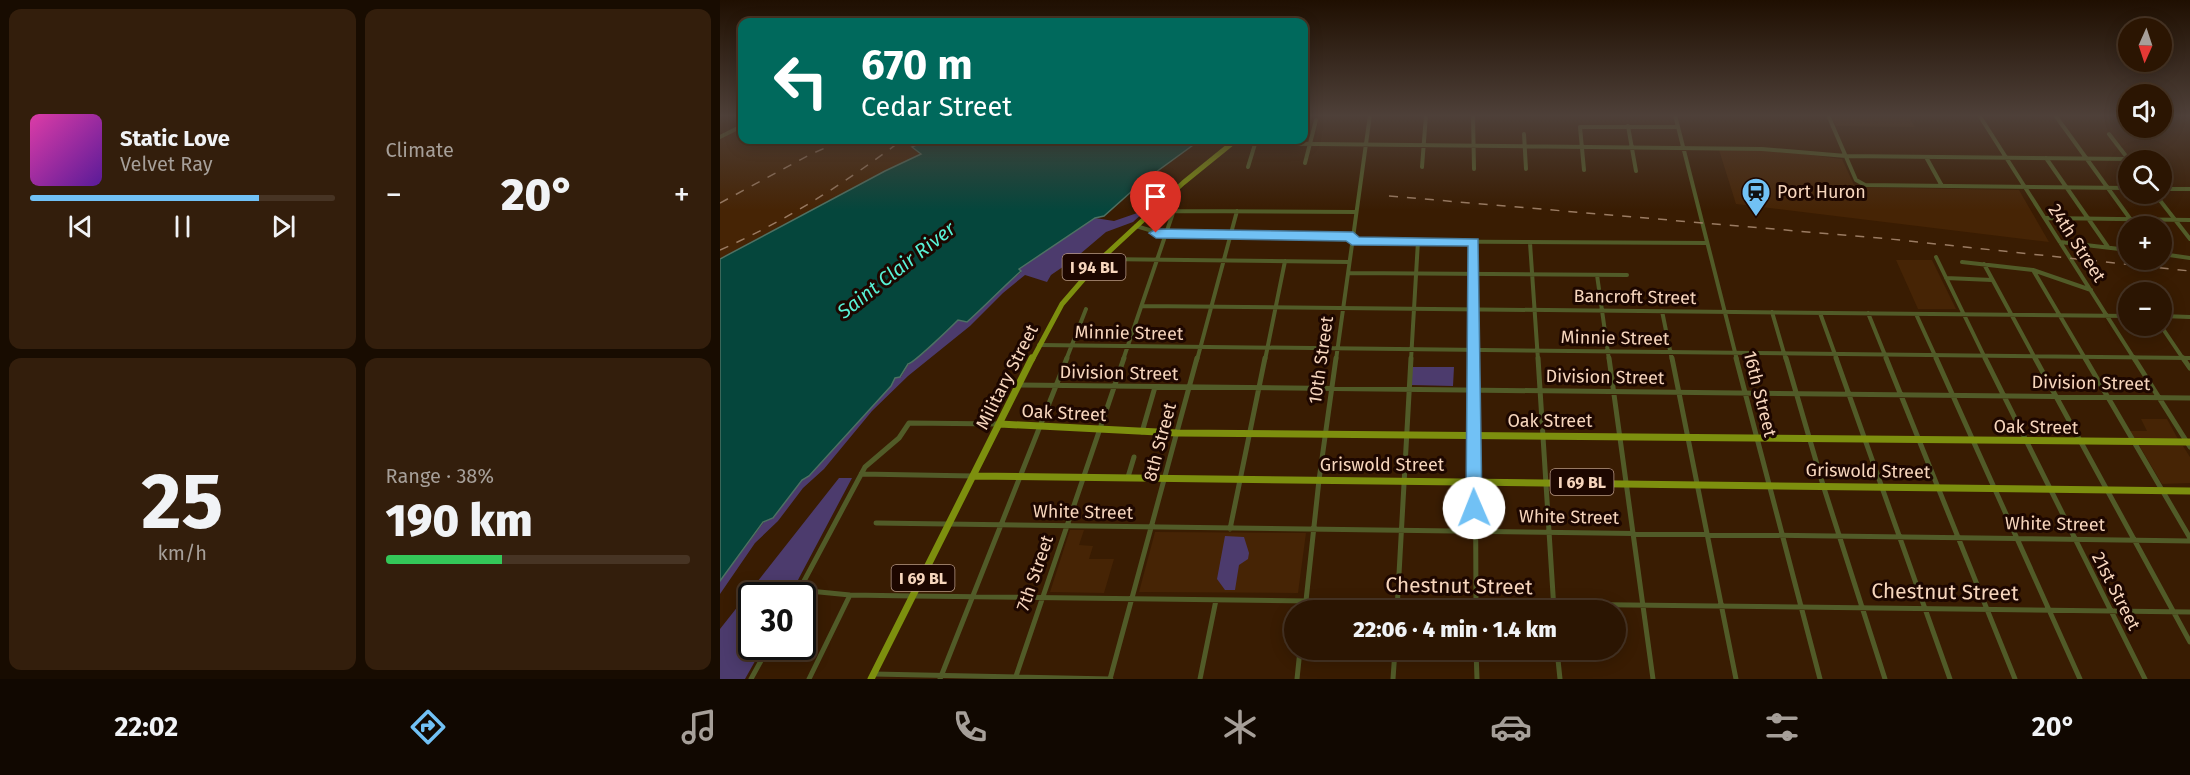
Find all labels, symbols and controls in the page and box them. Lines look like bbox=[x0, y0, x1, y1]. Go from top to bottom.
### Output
north arrow bbox=[2118, 18, 2172, 72]
map controls bbox=[2118, 18, 2172, 336]
text: 670 m bbox=[861, 40, 973, 90]
icon: left bbox=[762, 42, 840, 120]
button: sound bbox=[2118, 84, 2172, 138]
text: Cedar Street bbox=[861, 91, 1012, 123]
text: Static Love bbox=[120, 125, 230, 152]
text: Climate bbox=[386, 138, 454, 162]
button: search bbox=[2118, 150, 2172, 204]
text: Velvet Ray bbox=[120, 152, 213, 176]
text: 20° bbox=[501, 168, 575, 222]
pin bbox=[1130, 171, 1181, 233]
text: − bbox=[386, 175, 402, 215]
text: + bbox=[674, 175, 690, 215]
station icon: Port Huron bbox=[1740, 176, 1772, 218]
icon: arrive bbox=[1139, 180, 1172, 213]
place label: Port Huron bbox=[1777, 181, 1866, 203]
street label: 24th Street bbox=[2044, 200, 2111, 287]
icon: previous bbox=[64, 210, 97, 243]
icon: pause bbox=[166, 210, 199, 243]
icon: next bbox=[267, 210, 300, 243]
water label: Saint Clair River bbox=[831, 216, 961, 324]
button: + bbox=[2118, 216, 2172, 270]
road number: I 94 BL bbox=[1062, 254, 1126, 280]
button: − bbox=[2118, 282, 2172, 336]
street label: Bancroft Street bbox=[1573, 285, 1697, 309]
street label: 10th Street bbox=[1304, 314, 1338, 405]
street label: Military Street bbox=[971, 320, 1043, 433]
street label: Minnie Street bbox=[1074, 321, 1184, 345]
street label: Minnie Street bbox=[1560, 326, 1670, 350]
street label: 16th Street bbox=[1739, 349, 1781, 440]
street label: Division Street bbox=[1059, 361, 1179, 385]
street label: Division Street bbox=[1545, 365, 1665, 389]
street label: Division Street bbox=[2031, 371, 2151, 395]
street label: Oak Street bbox=[1021, 400, 1107, 426]
street label: 8th Street bbox=[1139, 400, 1181, 484]
street label: Oak Street bbox=[1508, 410, 1593, 432]
street label: Oak Street bbox=[1993, 415, 2079, 439]
street label: Griswold Street bbox=[1320, 454, 1445, 476]
text: 25 bbox=[141, 455, 223, 549]
street label: Griswold Street bbox=[1805, 459, 1931, 483]
text: Range · 38% bbox=[386, 464, 494, 488]
road number: I 69 BL bbox=[1550, 469, 1614, 495]
position arrow bbox=[1442, 476, 1506, 540]
text: 190 km bbox=[386, 494, 533, 548]
street label: White Street bbox=[1033, 500, 1134, 524]
street label: White Street bbox=[1519, 505, 1620, 529]
street label: White Street bbox=[2005, 512, 2106, 536]
street label: 7th Street bbox=[1012, 532, 1058, 614]
text: km/h bbox=[158, 541, 207, 565]
street label: 21st Street bbox=[2087, 548, 2145, 634]
road number: I 69 BL bbox=[892, 565, 954, 591]
street label: Chestnut Street bbox=[1385, 572, 1533, 600]
street label: Chestnut Street bbox=[1871, 578, 2019, 606]
speed limit sign: 30 bbox=[738, 582, 816, 660]
text: 22:06 · 4 min · 1.4 km bbox=[1353, 616, 1557, 643]
icon: directions bbox=[407, 706, 449, 748]
icon: music bbox=[678, 706, 720, 748]
icon: phone bbox=[949, 706, 991, 748]
icon: climate bbox=[1219, 706, 1261, 748]
icon: car bbox=[1490, 706, 1532, 748]
icon: filters bbox=[1761, 706, 1803, 748]
text: 22:02 bbox=[114, 711, 178, 743]
text: 20° bbox=[2032, 711, 2076, 743]

